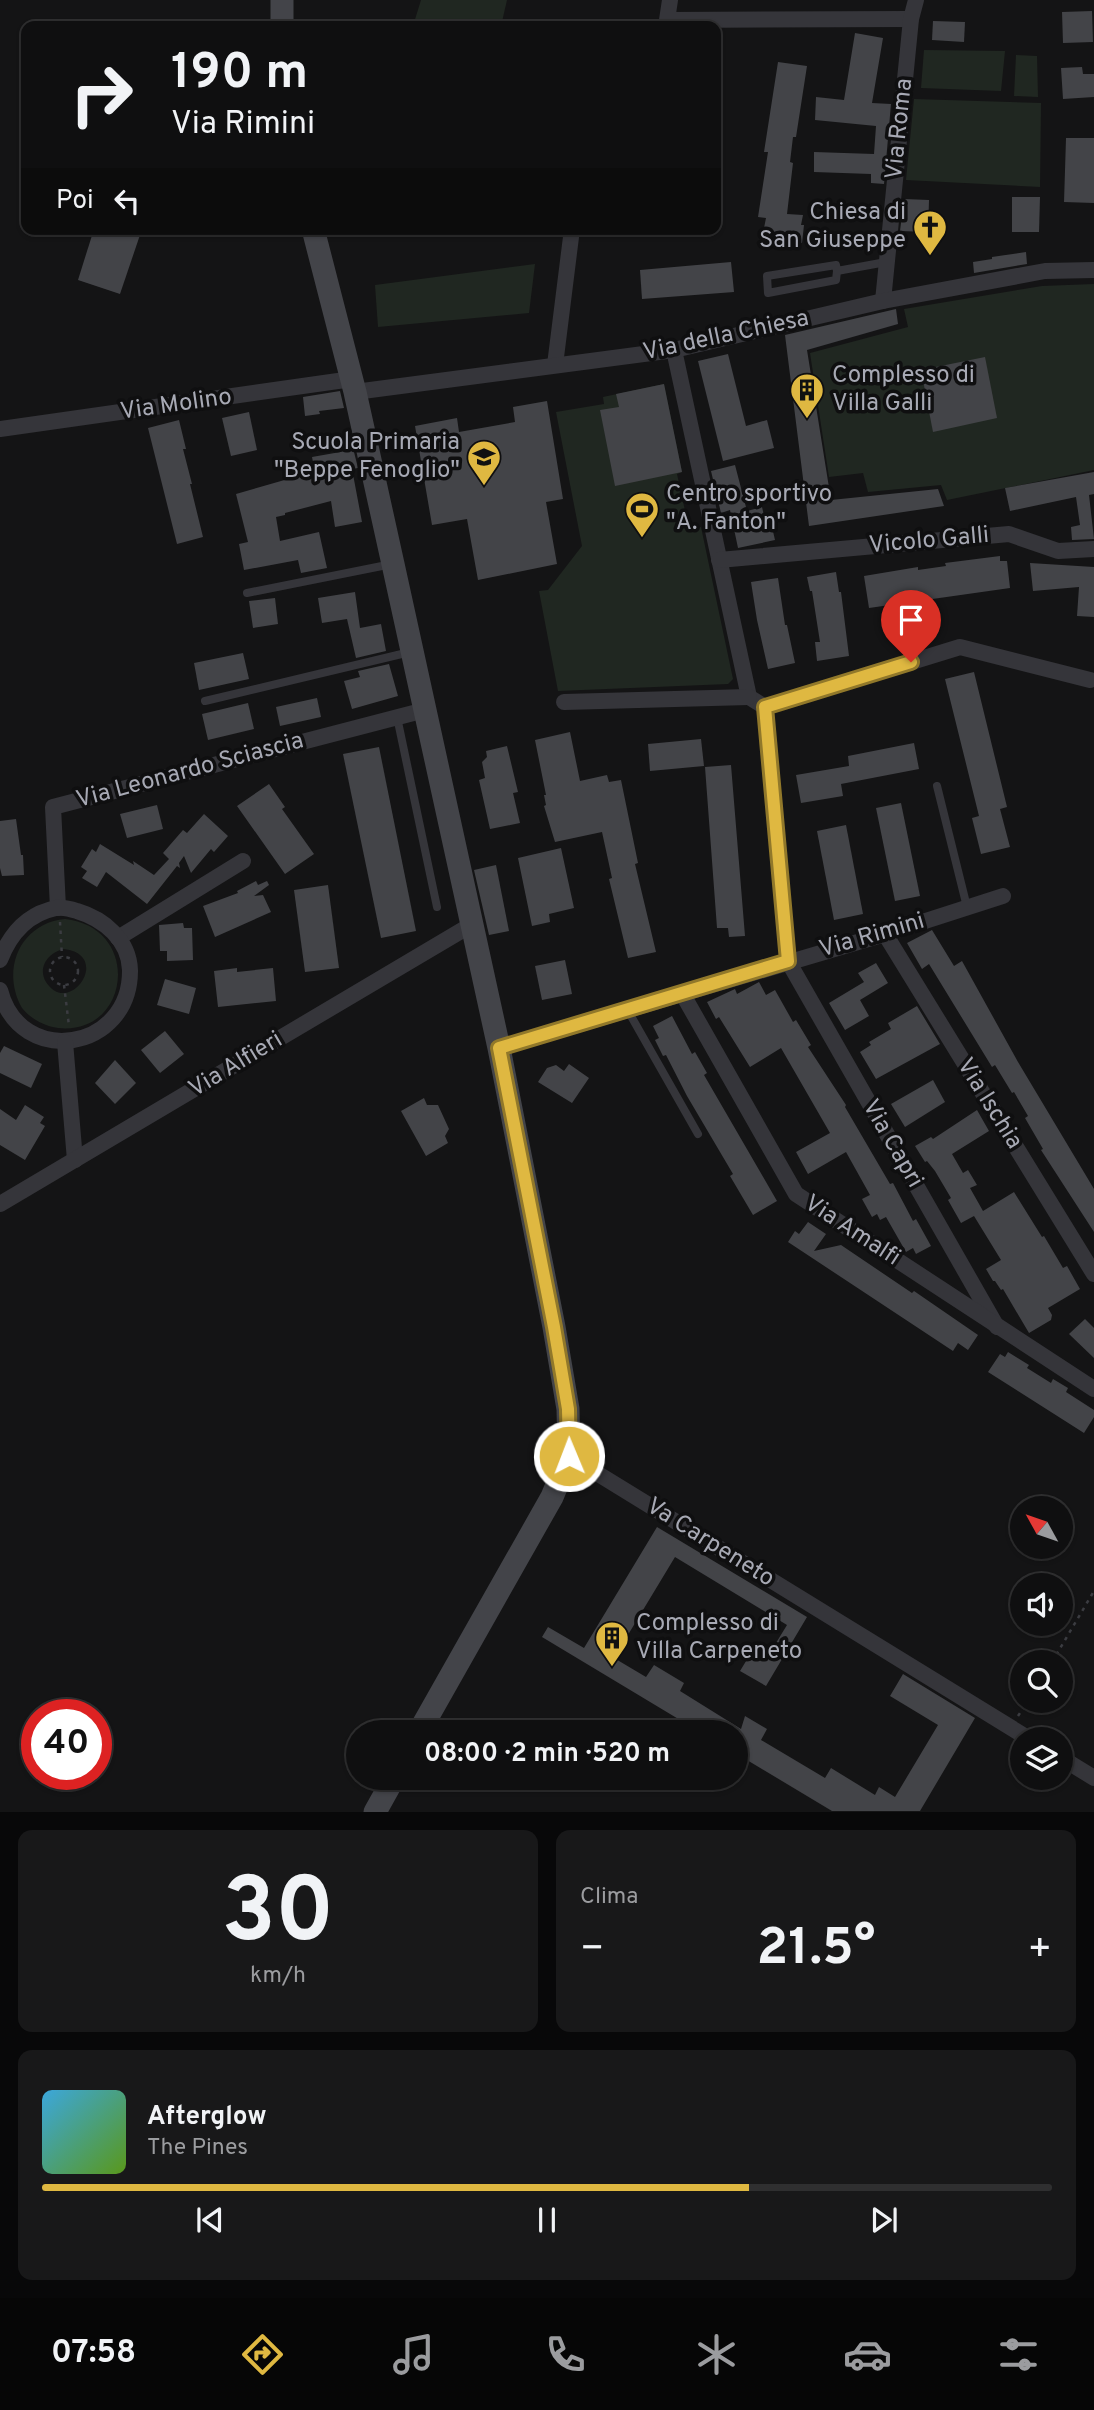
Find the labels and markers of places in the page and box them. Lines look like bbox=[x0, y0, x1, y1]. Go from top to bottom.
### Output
place label: Chiesa di San Giuseppe bbox=[759, 198, 906, 256]
church icon: Chiesa di San Giuseppe bbox=[911, 208, 949, 257]
place label: Complesso di Villa Galli bbox=[832, 361, 975, 419]
building icon: Complesso di Villa Galli bbox=[788, 371, 826, 420]
place label: Scuola Primaria "Beppe Fenoglio" bbox=[274, 428, 460, 486]
school or university icon: Scuola Primaria "Beppe Fenoglio" bbox=[465, 438, 503, 487]
place label: Centro sportivo "A. Fanton" bbox=[666, 480, 832, 538]
sports icon: Centro sportivo "A. Fanton" bbox=[623, 490, 661, 539]
pin bbox=[881, 590, 941, 662]
place label: Complesso di Villa Carpeneto bbox=[636, 1609, 802, 1667]
building icon: Complesso di Villa Carpeneto bbox=[593, 1619, 631, 1668]

